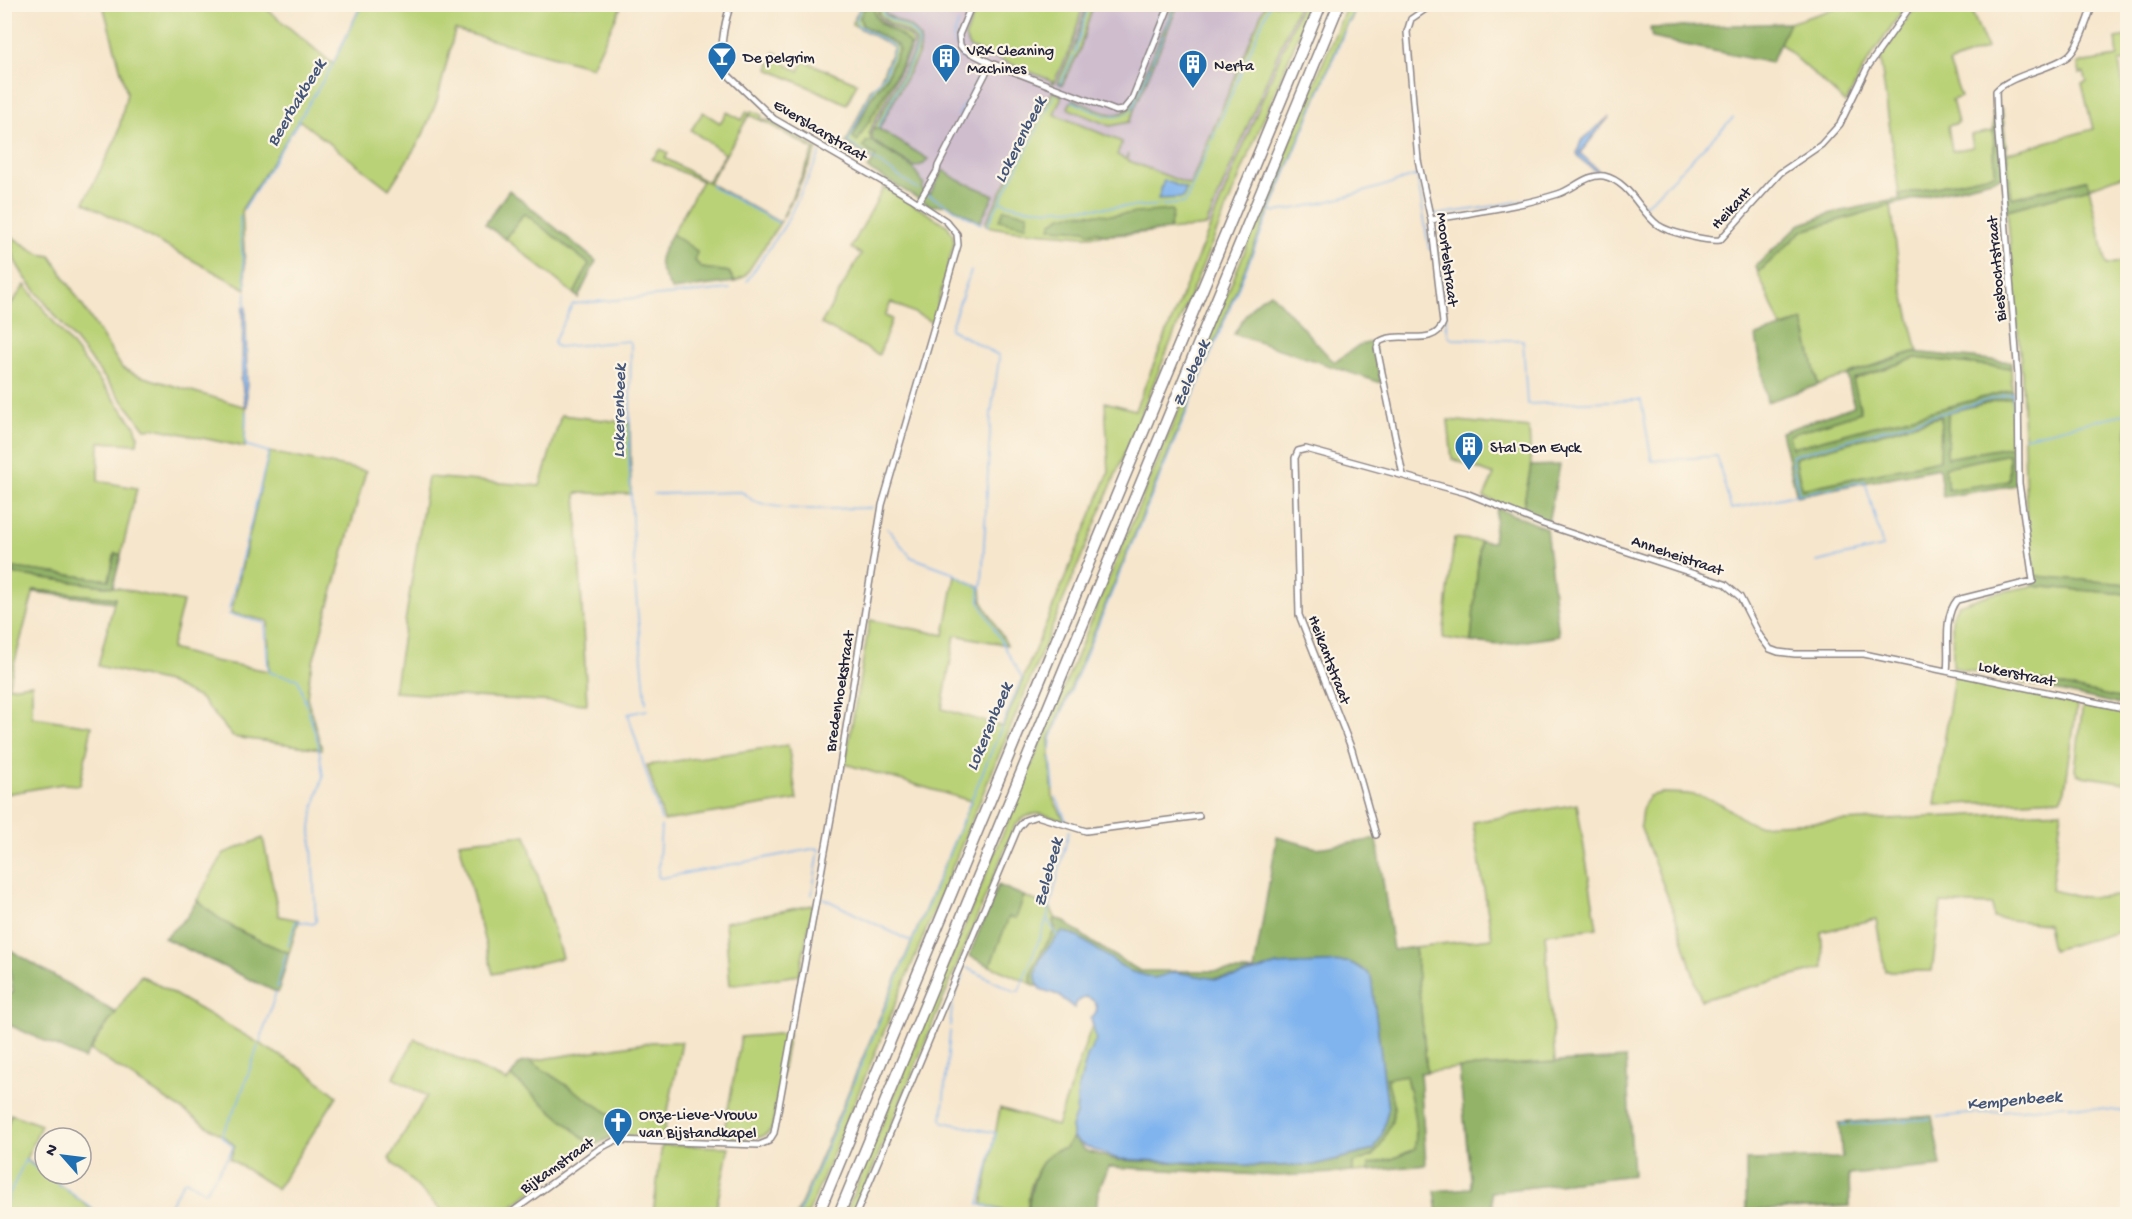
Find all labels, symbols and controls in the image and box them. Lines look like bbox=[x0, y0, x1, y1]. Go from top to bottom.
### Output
bar icon: De pelgrim bbox=[706, 40, 738, 82]
building icon: VRK Cleaning Machines bbox=[930, 42, 962, 84]
place label: VRK Cleaning Machines bbox=[966, 43, 1054, 80]
building icon: Nerta bbox=[1177, 48, 1209, 90]
place label: De pelgrim bbox=[742, 50, 815, 69]
water label: Beerbakbeek bbox=[263, 54, 332, 151]
place label: Nerta bbox=[1214, 58, 1255, 77]
water label: Lokerenbeek bbox=[991, 92, 1053, 187]
street label: Everslaarstraat bbox=[769, 97, 871, 168]
street label: Heikant bbox=[1708, 183, 1758, 235]
street label: Moortelstraat bbox=[1430, 212, 1461, 309]
street label: Biesbochtstraat bbox=[1984, 214, 2013, 323]
water label: Zelebeek bbox=[1169, 336, 1216, 410]
water label: Lokerenbeek bbox=[609, 362, 632, 458]
building icon: Stal Den Eyck bbox=[1453, 430, 1485, 472]
place label: Stal Den Eyck bbox=[1490, 440, 1583, 459]
street label: Anneheistraat bbox=[1629, 533, 1727, 582]
street label: Heikantstraat bbox=[1302, 613, 1354, 709]
street label: Bredenhoekstraat bbox=[822, 628, 861, 754]
street label: Lokerstraat bbox=[1976, 658, 2058, 693]
water label: Lokerenbeek bbox=[962, 678, 1019, 774]
water label: Zelebeek bbox=[1030, 834, 1069, 909]
water label: Kempenbeek bbox=[1966, 1087, 2064, 1116]
church icon: Onze-Lieve-Vrouw van Bijstandkapel bbox=[602, 1106, 634, 1148]
place label: Onze-Lieve-Vrouw van Bijstandkapel bbox=[639, 1107, 758, 1144]
north arrow bbox=[33, 1126, 93, 1186]
street label: Bijkamstraat bbox=[516, 1134, 600, 1200]
text: N bbox=[42, 1141, 64, 1160]

